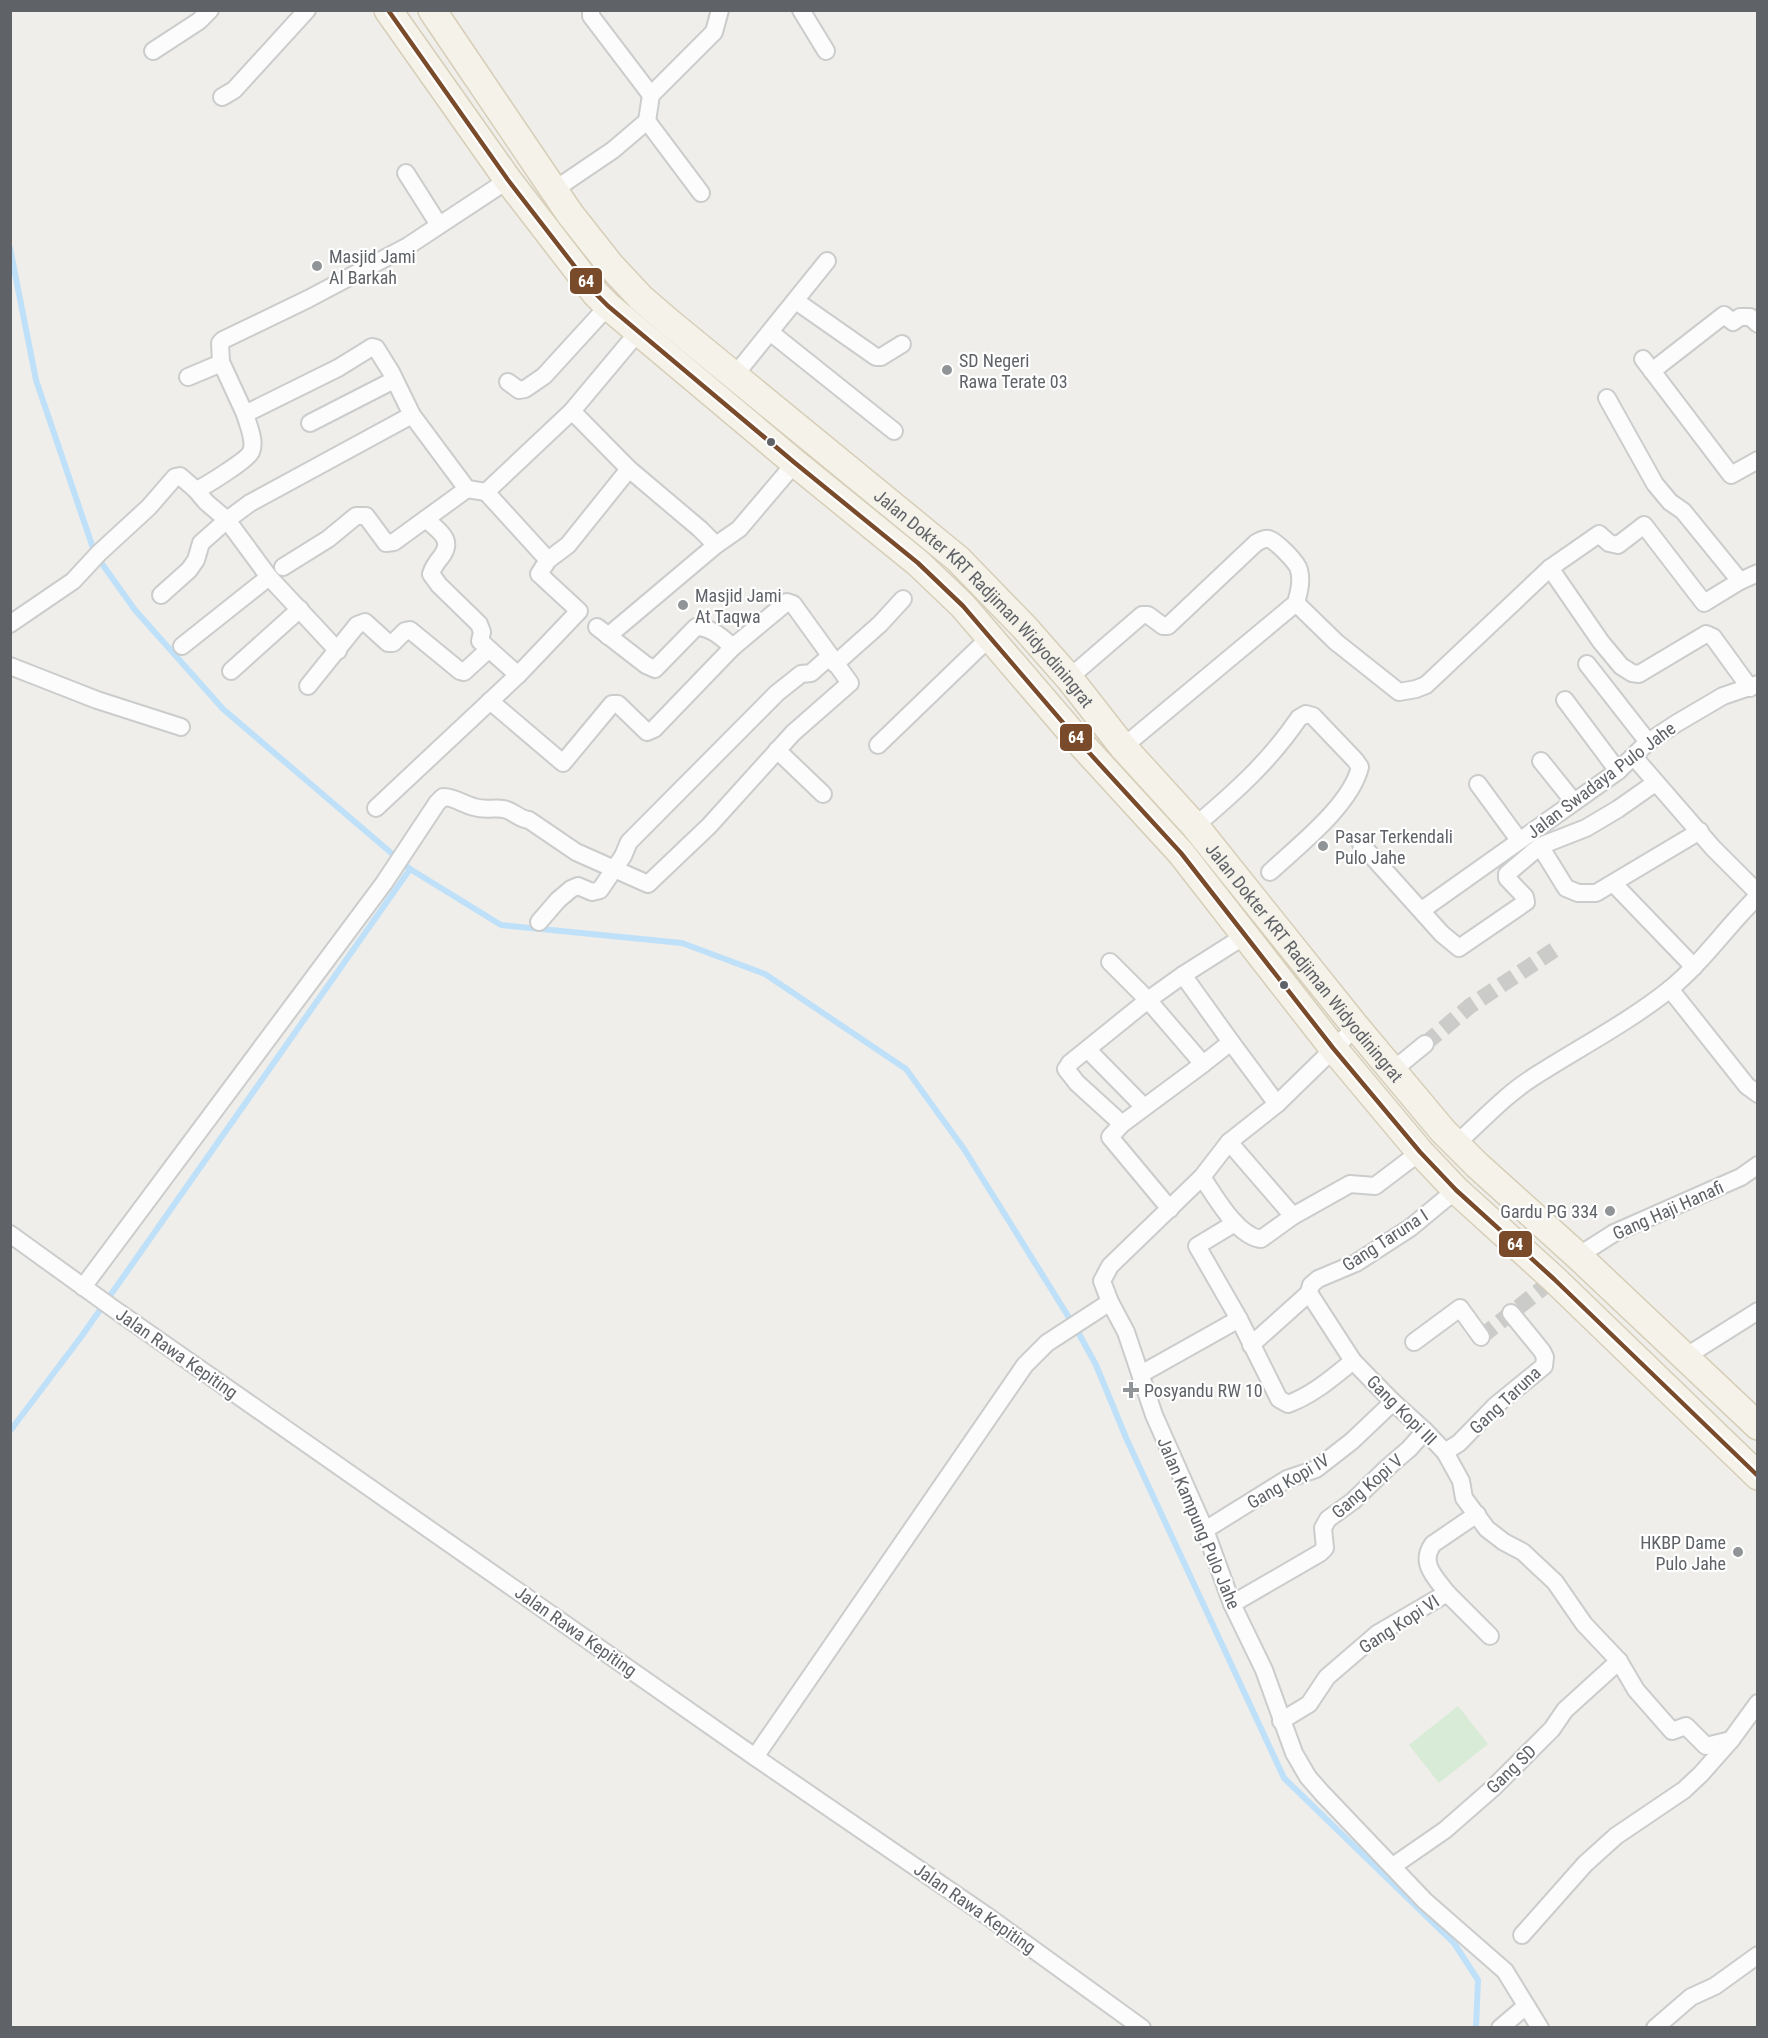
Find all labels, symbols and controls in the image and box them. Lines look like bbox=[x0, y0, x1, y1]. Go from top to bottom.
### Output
place label: Masjid Jami Al Barkah bbox=[329, 246, 416, 288]
marker: Masjid Jami Al Barkah bbox=[310, 259, 324, 273]
line badge: 64 bbox=[569, 267, 603, 295]
text: 64 bbox=[578, 272, 594, 291]
place label: SD Negeri Rawa Terate 03 bbox=[959, 350, 1068, 392]
marker: SD Negeri Rawa Terate 03 bbox=[940, 363, 954, 377]
unlabelled marker bbox=[765, 436, 777, 448]
street label: Jalan Dokter KRT Radjiman Widyodiningrat bbox=[870, 484, 1098, 711]
place label: Masjid Jami At Taqwa bbox=[695, 585, 782, 627]
marker: Masjid Jami At Taqwa bbox=[676, 598, 690, 612]
street label: Jalan Swadaya Pulo Jahe bbox=[1523, 717, 1679, 843]
line badge: 64 bbox=[1059, 723, 1093, 752]
text: 64 bbox=[1068, 728, 1084, 747]
place label: Pasar Terkendali Pulo Jahe bbox=[1335, 826, 1453, 868]
street label: Jalan Dokter KRT Radjiman Widyodiningrat bbox=[1202, 838, 1408, 1086]
marker: Pasar Terkendali Pulo Jahe bbox=[1316, 839, 1330, 853]
unlabelled marker bbox=[1278, 979, 1290, 991]
street label: Gang Haji Hanafi bbox=[1609, 1176, 1727, 1244]
place label: Gardu PG 334 bbox=[1500, 1201, 1598, 1222]
marker: Gardu PG 334 bbox=[1603, 1204, 1617, 1218]
street label: Gang Taruna I bbox=[1338, 1205, 1432, 1275]
line badge: 64 bbox=[1498, 1230, 1533, 1258]
text: 64 bbox=[1507, 1235, 1523, 1254]
street label: Jalan Rawa Kepiting bbox=[112, 1303, 242, 1403]
street label: Gang Taruna bbox=[1465, 1362, 1545, 1438]
street label: Gang Kopi III bbox=[1363, 1371, 1441, 1449]
place label: Posyandu RW 10 bbox=[1144, 1380, 1263, 1401]
marker: Posyandu RW 10 bbox=[1122, 1381, 1140, 1399]
street label: Jalan Kampung Pulo Jahe bbox=[1153, 1434, 1245, 1612]
street label: Gang Kopi IV bbox=[1243, 1449, 1333, 1513]
street label: Gang Kopi V bbox=[1327, 1450, 1407, 1522]
place label: HKBP Dame Pulo Jahe bbox=[1640, 1532, 1726, 1574]
marker: HKBP Dame Pulo Jahe bbox=[1731, 1545, 1745, 1559]
street label: Jalan Rawa Kepiting bbox=[511, 1581, 641, 1681]
street label: Gang Kopi VI bbox=[1355, 1590, 1443, 1658]
street label: Gang SD bbox=[1482, 1740, 1540, 1798]
street label: Jalan Rawa Kepiting bbox=[910, 1858, 1040, 1958]

